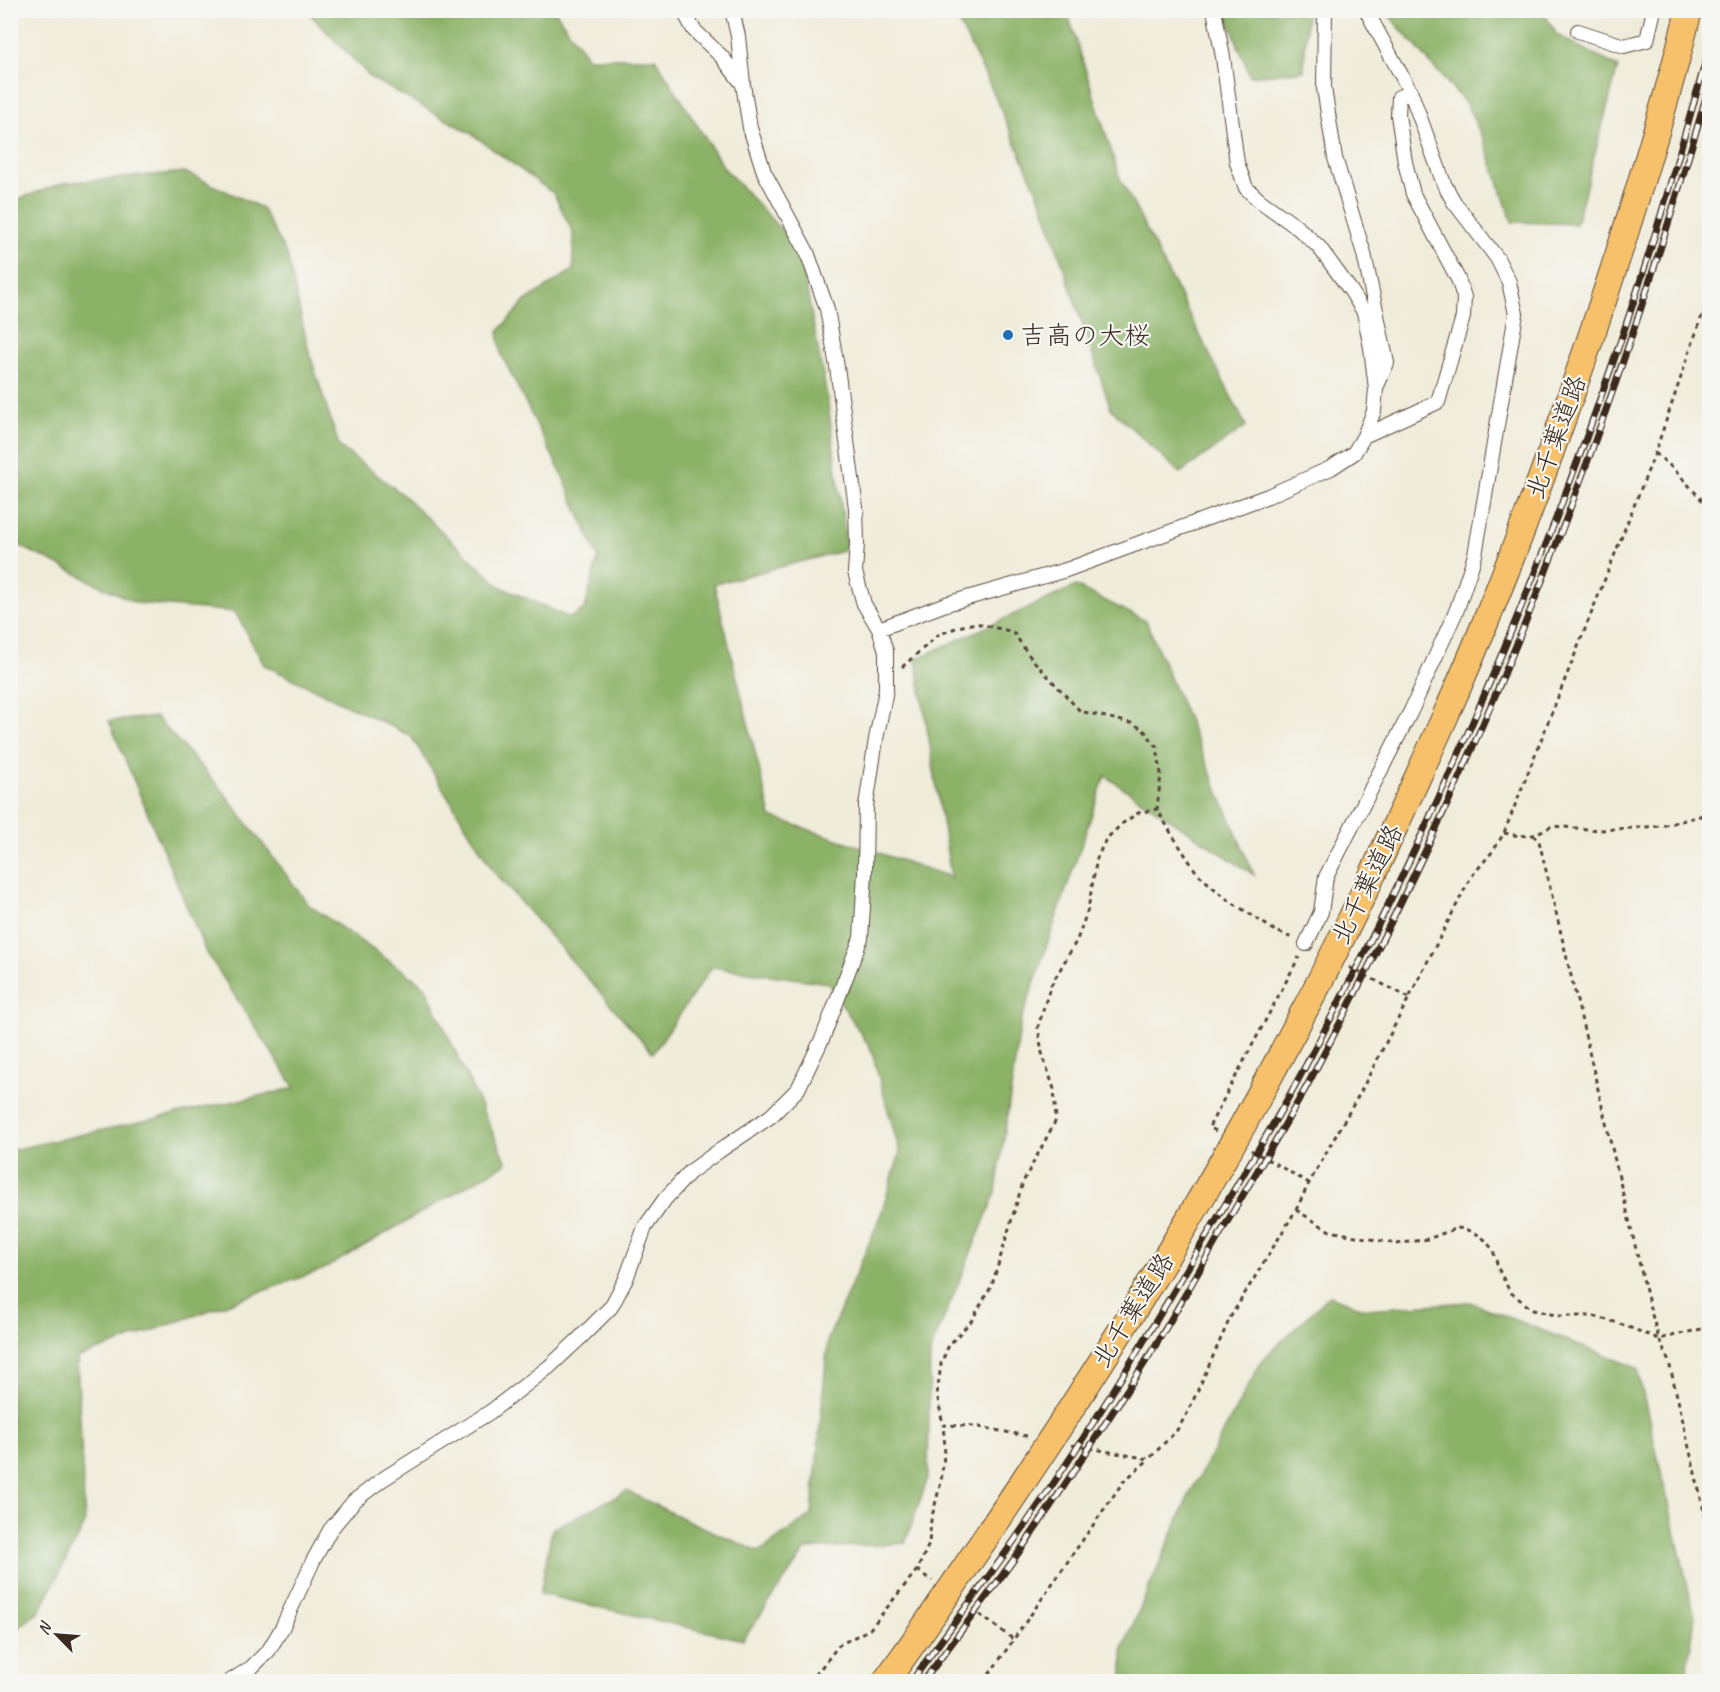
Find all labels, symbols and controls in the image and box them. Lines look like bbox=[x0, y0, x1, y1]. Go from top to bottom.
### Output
place label: 吉高の大桜 bbox=[1020, 319, 1150, 352]
marker: 吉高の大桜 bbox=[1001, 328, 1015, 342]
street label: 北千葉道路 bbox=[1518, 370, 1594, 504]
street label: 北千葉道路 bbox=[1324, 818, 1410, 950]
street label: 北千葉道路 bbox=[1085, 1246, 1181, 1374]
north arrow bbox=[27, 1605, 87, 1665]
text: N bbox=[33, 1618, 57, 1638]

